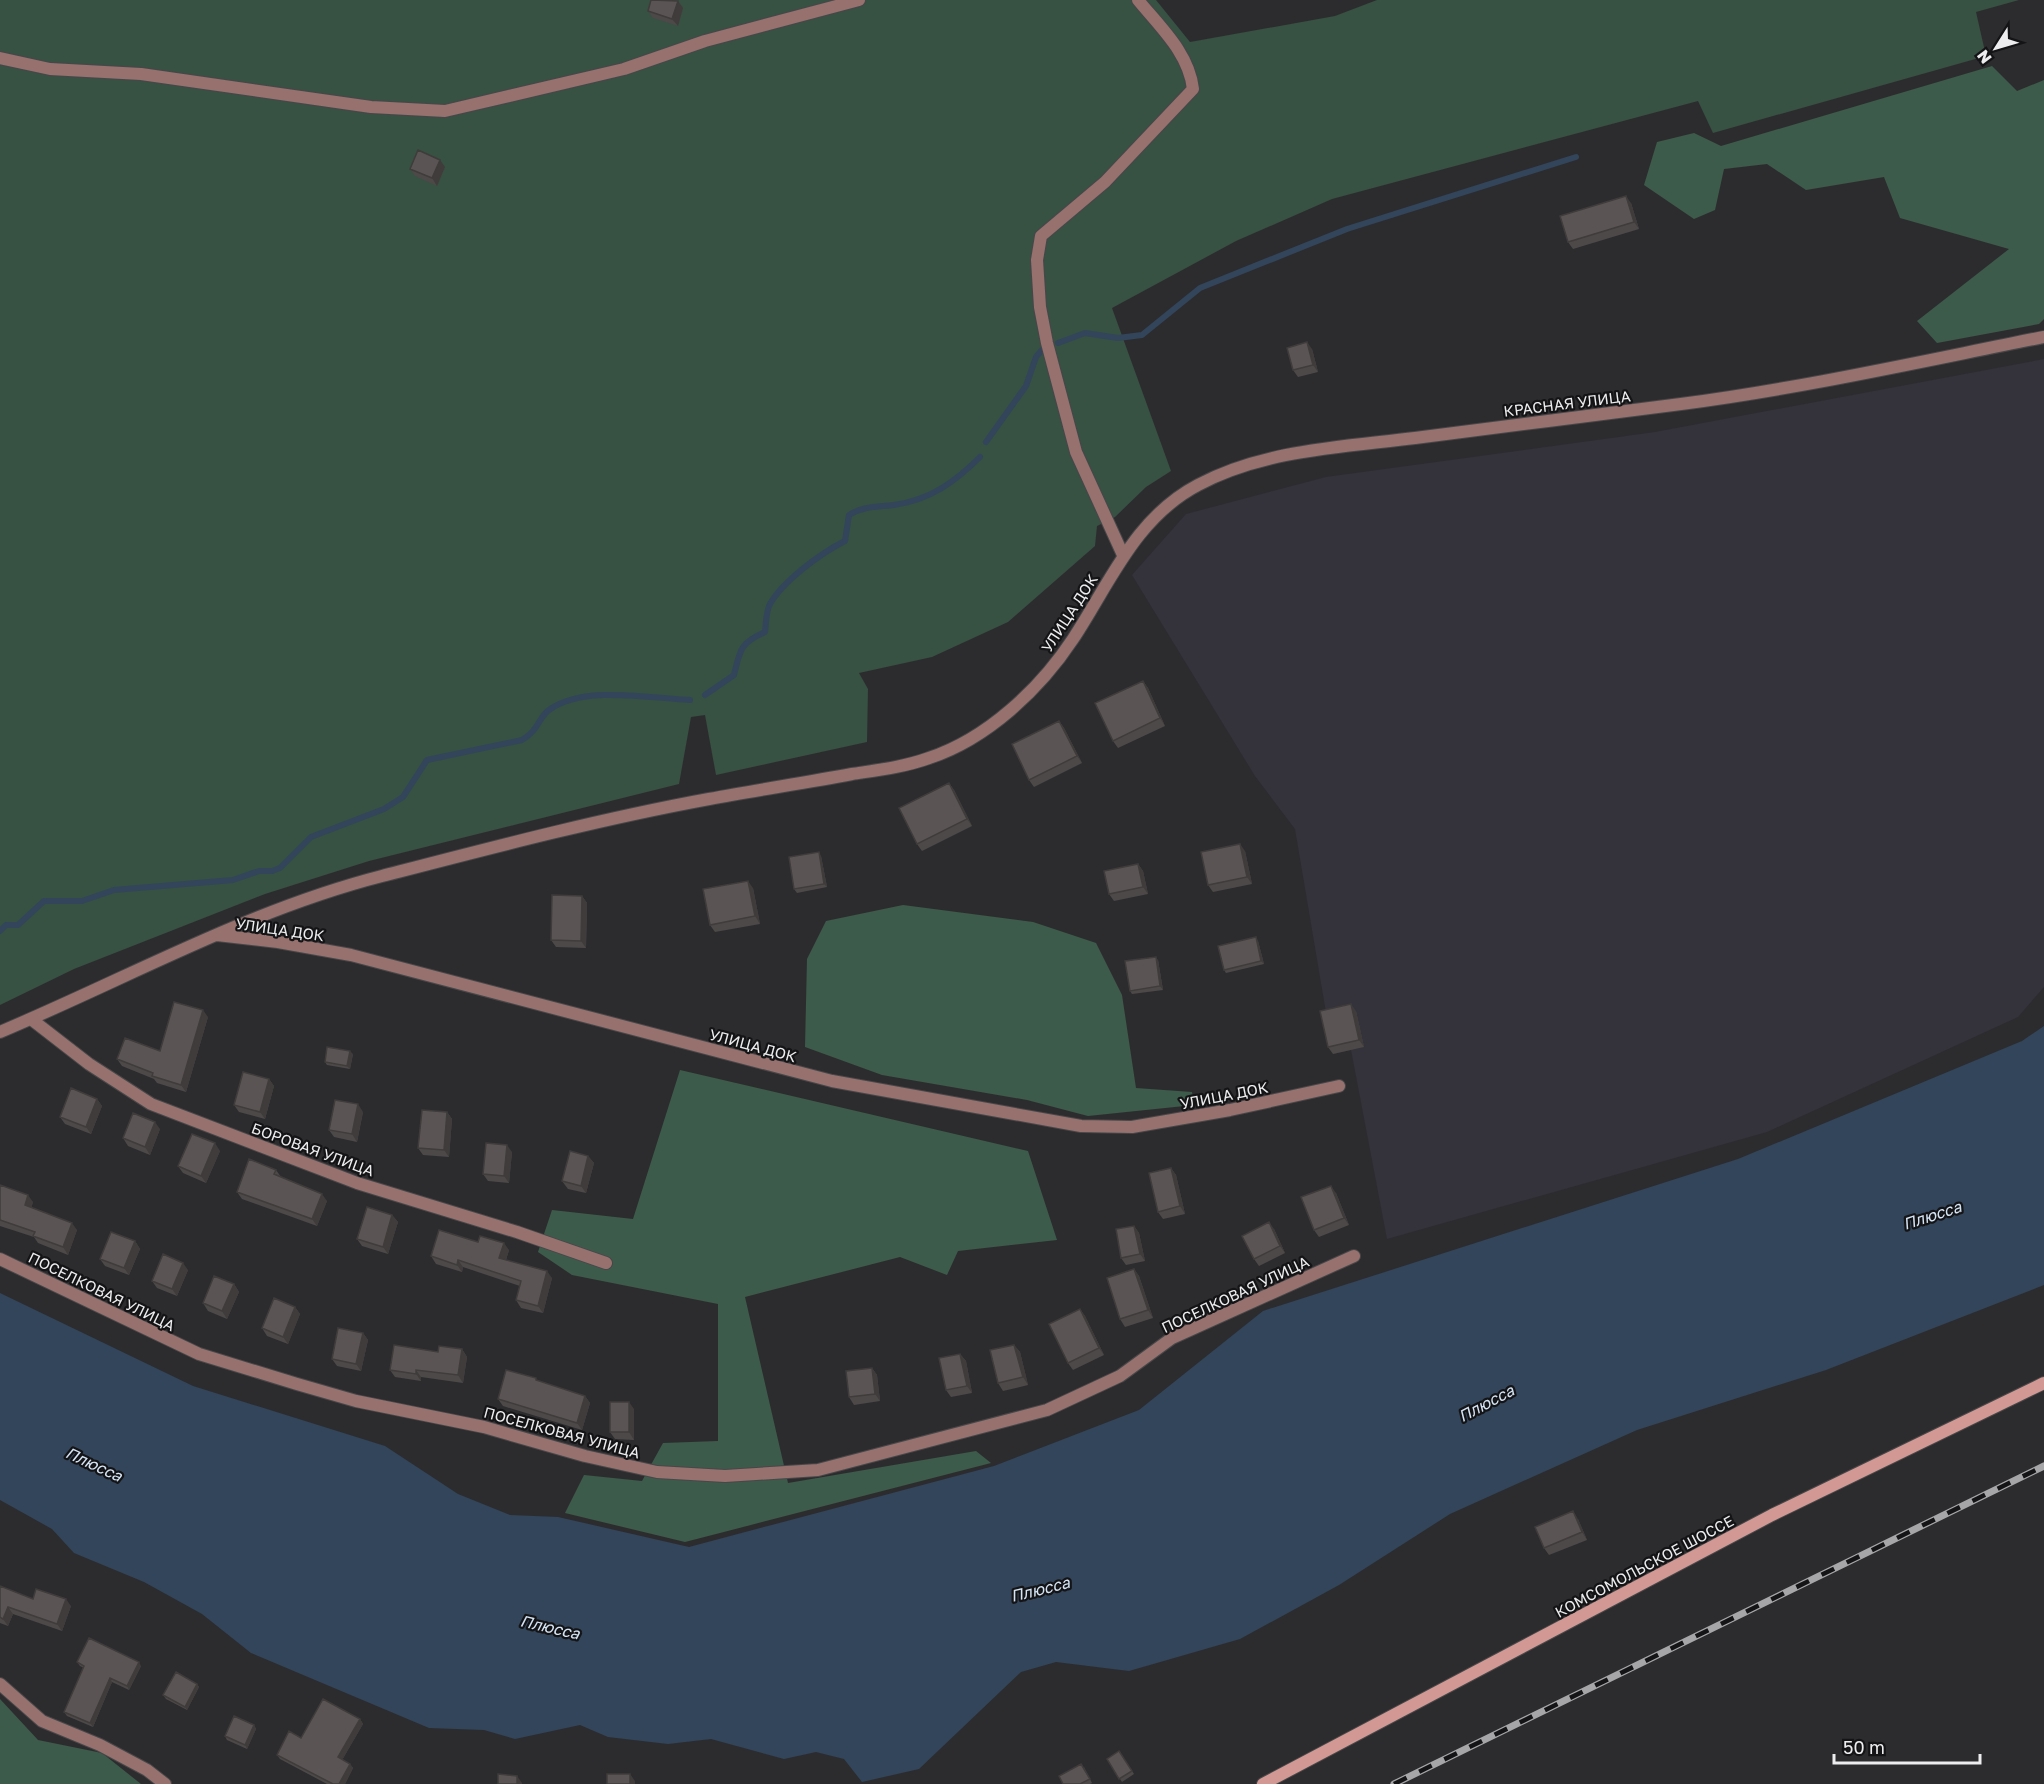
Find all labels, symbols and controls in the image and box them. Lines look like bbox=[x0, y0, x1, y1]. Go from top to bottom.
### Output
north arrow bbox=[1966, 18, 2026, 78]
text: N bbox=[1972, 46, 1996, 68]
street label: КРАСНАЯ УЛИЦА bbox=[1502, 386, 1632, 420]
street label: УЛИЦА ДОК bbox=[1037, 570, 1101, 655]
street label: УЛИЦА ДОК bbox=[234, 914, 326, 944]
street label: УЛИЦА ДОК bbox=[707, 1025, 799, 1065]
street label: УЛИЦА ДОК bbox=[1178, 1078, 1270, 1112]
street label: БОРОВАЯ УЛИЦА bbox=[249, 1118, 377, 1180]
water label: Плюсса bbox=[1900, 1196, 1965, 1234]
street label: ПОСЕЛКОВАЯ УЛИЦА bbox=[26, 1248, 178, 1334]
street label: ПОСЕЛКОВАЯ УЛИЦА bbox=[1158, 1252, 1312, 1336]
water label: Плюсса bbox=[1455, 1380, 1518, 1426]
street label: ПОСЕЛКОВАЯ УЛИЦА bbox=[482, 1402, 642, 1462]
water label: Плюсса bbox=[62, 1442, 126, 1486]
street label: КОМСОМОЛЬСКОЕ ШОССЕ bbox=[1552, 1511, 1736, 1621]
water label: Плюсса bbox=[1008, 1572, 1073, 1606]
water label: Плюсса bbox=[518, 1610, 583, 1644]
scale bar bbox=[1834, 1727, 1980, 1765]
text: 50 m bbox=[1843, 1736, 1885, 1758]

